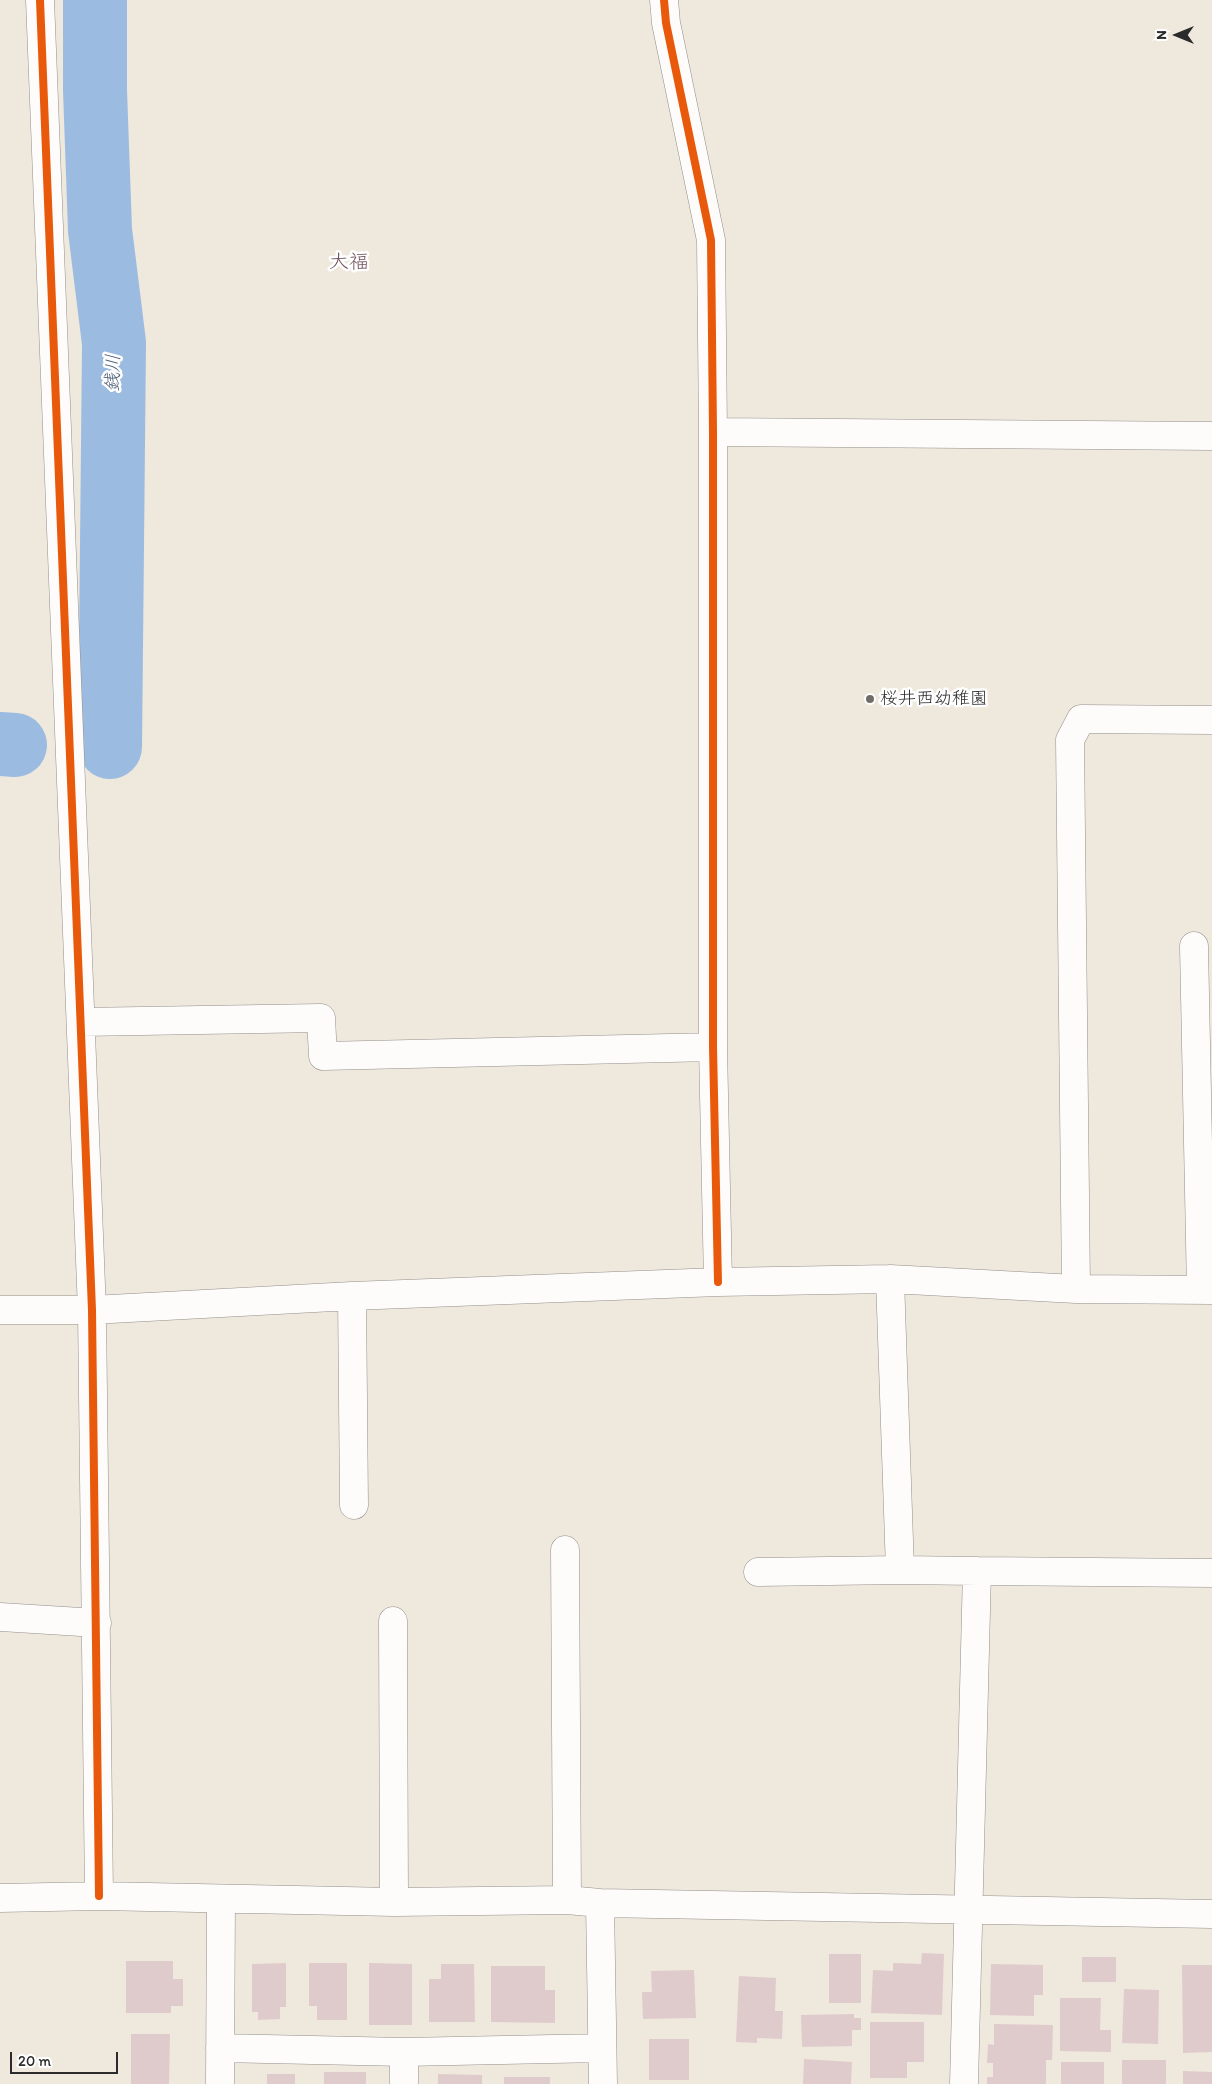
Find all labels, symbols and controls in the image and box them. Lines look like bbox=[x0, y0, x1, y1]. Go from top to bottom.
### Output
north arrow bbox=[1152, 10, 1202, 60]
text: N bbox=[1153, 30, 1170, 40]
district label: 大福 bbox=[329, 251, 369, 275]
water label: 銭川 bbox=[102, 354, 126, 392]
place label: 桜井西幼稚園 bbox=[880, 688, 988, 710]
marker: 桜井西幼稚園 bbox=[864, 693, 876, 705]
scale bar bbox=[12, 2042, 120, 2074]
text: 20 m bbox=[18, 2052, 51, 2070]

